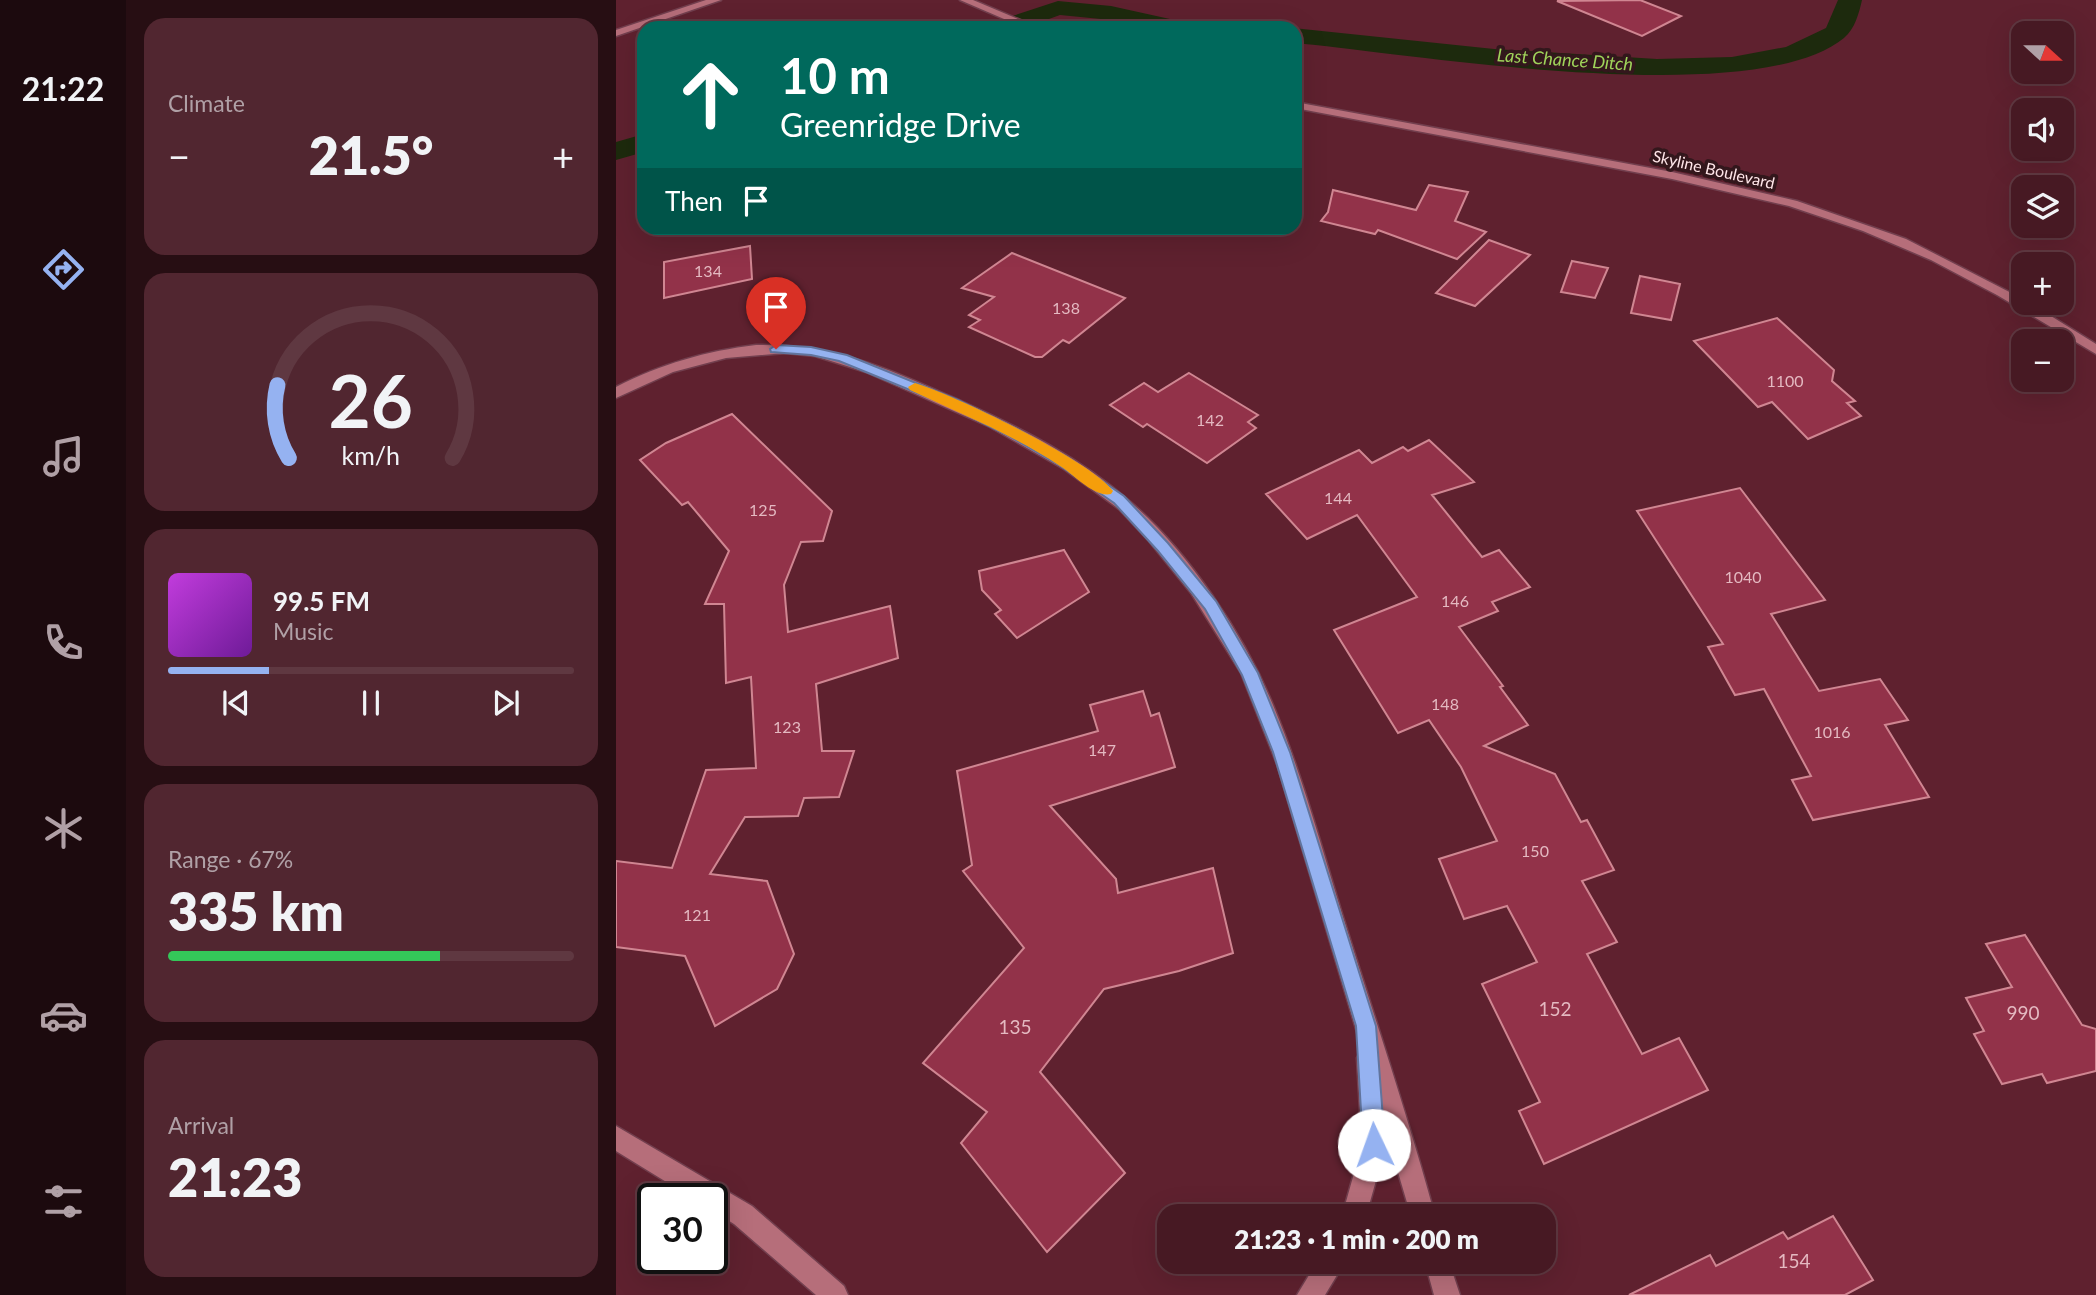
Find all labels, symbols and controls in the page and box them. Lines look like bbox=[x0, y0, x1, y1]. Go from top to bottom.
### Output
north arrow bbox=[2011, 21, 2074, 84]
map controls bbox=[2011, 21, 2074, 392]
water label: Last Chance Ditch bbox=[1496, 43, 1634, 75]
text: 10 m bbox=[780, 46, 890, 104]
icon: ahead bbox=[665, 49, 756, 140]
text: 21:22 bbox=[22, 69, 104, 108]
text: Climate bbox=[168, 89, 245, 117]
button: sound bbox=[2011, 98, 2074, 161]
text: Greenridge Drive bbox=[780, 105, 1021, 144]
text: 21.5° bbox=[309, 124, 433, 186]
text: − bbox=[168, 133, 190, 179]
text: + bbox=[552, 133, 574, 179]
street label: Skyline Boulevard bbox=[1651, 146, 1777, 192]
button: layers bbox=[2011, 175, 2074, 238]
icon: arrive bbox=[737, 182, 775, 220]
text: Then bbox=[665, 185, 723, 217]
icon: directions bbox=[39, 245, 88, 294]
button: + bbox=[2011, 252, 2074, 315]
house number: 134 bbox=[694, 261, 722, 280]
pin bbox=[746, 277, 806, 349]
icon: arrive bbox=[757, 288, 795, 326]
house number: 138 bbox=[1052, 298, 1080, 317]
button: − bbox=[2011, 329, 2074, 392]
text: 26 bbox=[329, 357, 413, 445]
house number: 1100 bbox=[1766, 371, 1804, 390]
house number: 142 bbox=[1196, 410, 1224, 429]
icon: music bbox=[39, 432, 88, 481]
text: km/h bbox=[342, 440, 400, 470]
house number: 144 bbox=[1324, 488, 1352, 507]
house number: 125 bbox=[749, 500, 777, 519]
house number: 1040 bbox=[1724, 567, 1762, 586]
text: 99.5 FM bbox=[273, 585, 370, 617]
house number: 146 bbox=[1441, 591, 1469, 610]
text: Music bbox=[273, 617, 333, 645]
icon: phone bbox=[39, 618, 88, 667]
icon: previous bbox=[217, 684, 255, 722]
icon: pause bbox=[352, 684, 390, 722]
icon: next bbox=[487, 684, 525, 722]
house number: 148 bbox=[1431, 694, 1459, 713]
house number: 123 bbox=[773, 717, 801, 736]
house number: 1016 bbox=[1813, 722, 1851, 741]
house number: 147 bbox=[1088, 740, 1116, 759]
icon: climate bbox=[39, 804, 88, 853]
house number: 150 bbox=[1521, 841, 1549, 860]
text: Range · 67% bbox=[168, 845, 293, 873]
text: 335 km bbox=[168, 880, 344, 942]
house number: 121 bbox=[683, 905, 711, 924]
icon: car bbox=[39, 991, 88, 1040]
house number: 152 bbox=[1538, 997, 1572, 1020]
house number: 990 bbox=[2006, 1001, 2040, 1024]
house number: 135 bbox=[998, 1015, 1032, 1038]
position arrow bbox=[1337, 1108, 1411, 1182]
text: Arrival bbox=[168, 1111, 234, 1139]
text: 21:23 bbox=[168, 1146, 302, 1208]
icon: filters bbox=[39, 1177, 88, 1226]
speed limit sign: 30 bbox=[637, 1183, 728, 1274]
text: 21:23 · 1 min · 200 m bbox=[1234, 1223, 1479, 1255]
house number: 154 bbox=[1777, 1249, 1811, 1272]

